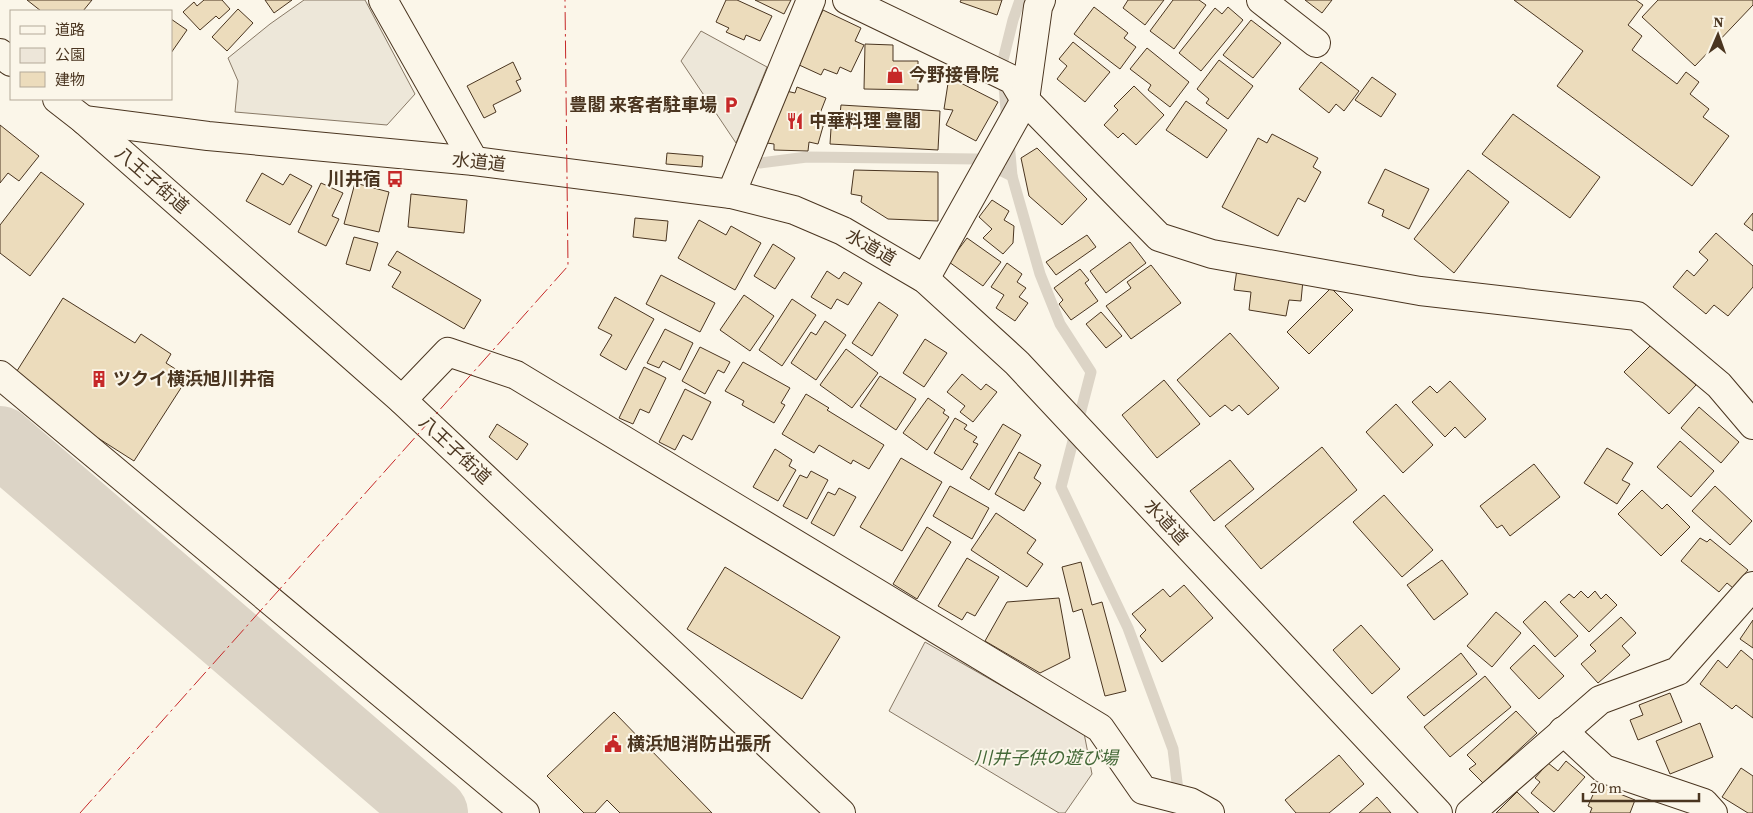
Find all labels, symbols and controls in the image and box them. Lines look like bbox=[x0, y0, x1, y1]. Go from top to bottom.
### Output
legend bbox=[10, 10, 172, 100]
north arrow bbox=[1693, 10, 1743, 60]
text: N bbox=[1713, 12, 1724, 32]
text: 道路 bbox=[55, 19, 85, 40]
text: 公園 bbox=[55, 44, 85, 65]
place label: 今野接骨院 bbox=[909, 62, 999, 87]
shop icon: 今野接骨院 bbox=[885, 65, 905, 85]
text: 建物 bbox=[55, 69, 85, 90]
place label: 豊閣 来客者駐車場 bbox=[569, 92, 717, 117]
parking icon: 豊閣 来客者駐車場 bbox=[721, 95, 741, 115]
place label: 中華料理 豊閣 bbox=[809, 108, 921, 133]
restaurant icon: 中華料理 豊閣 bbox=[785, 111, 805, 131]
street label: 八王子街道 bbox=[110, 141, 194, 219]
street label: 水道道 bbox=[451, 146, 507, 177]
place label: 川井宿 bbox=[327, 166, 381, 191]
bus stop icon: 川井宿 bbox=[385, 169, 405, 189]
street label: 水道道 bbox=[842, 222, 901, 271]
place label: ツクイ横浜旭川井宿 bbox=[113, 366, 275, 391]
building icon: ツクイ横浜旭川井宿 bbox=[89, 369, 109, 389]
street label: 八王子街道 bbox=[414, 410, 497, 489]
street label: 水道道 bbox=[1139, 493, 1194, 550]
place label: 横浜旭消防出張所 bbox=[627, 731, 771, 756]
public building icon: 横浜旭消防出張所 bbox=[603, 734, 623, 754]
park label: 川井子供の遊び場 bbox=[974, 745, 1120, 770]
scale bar bbox=[1583, 770, 1699, 802]
text: 20 m bbox=[1590, 777, 1622, 798]

